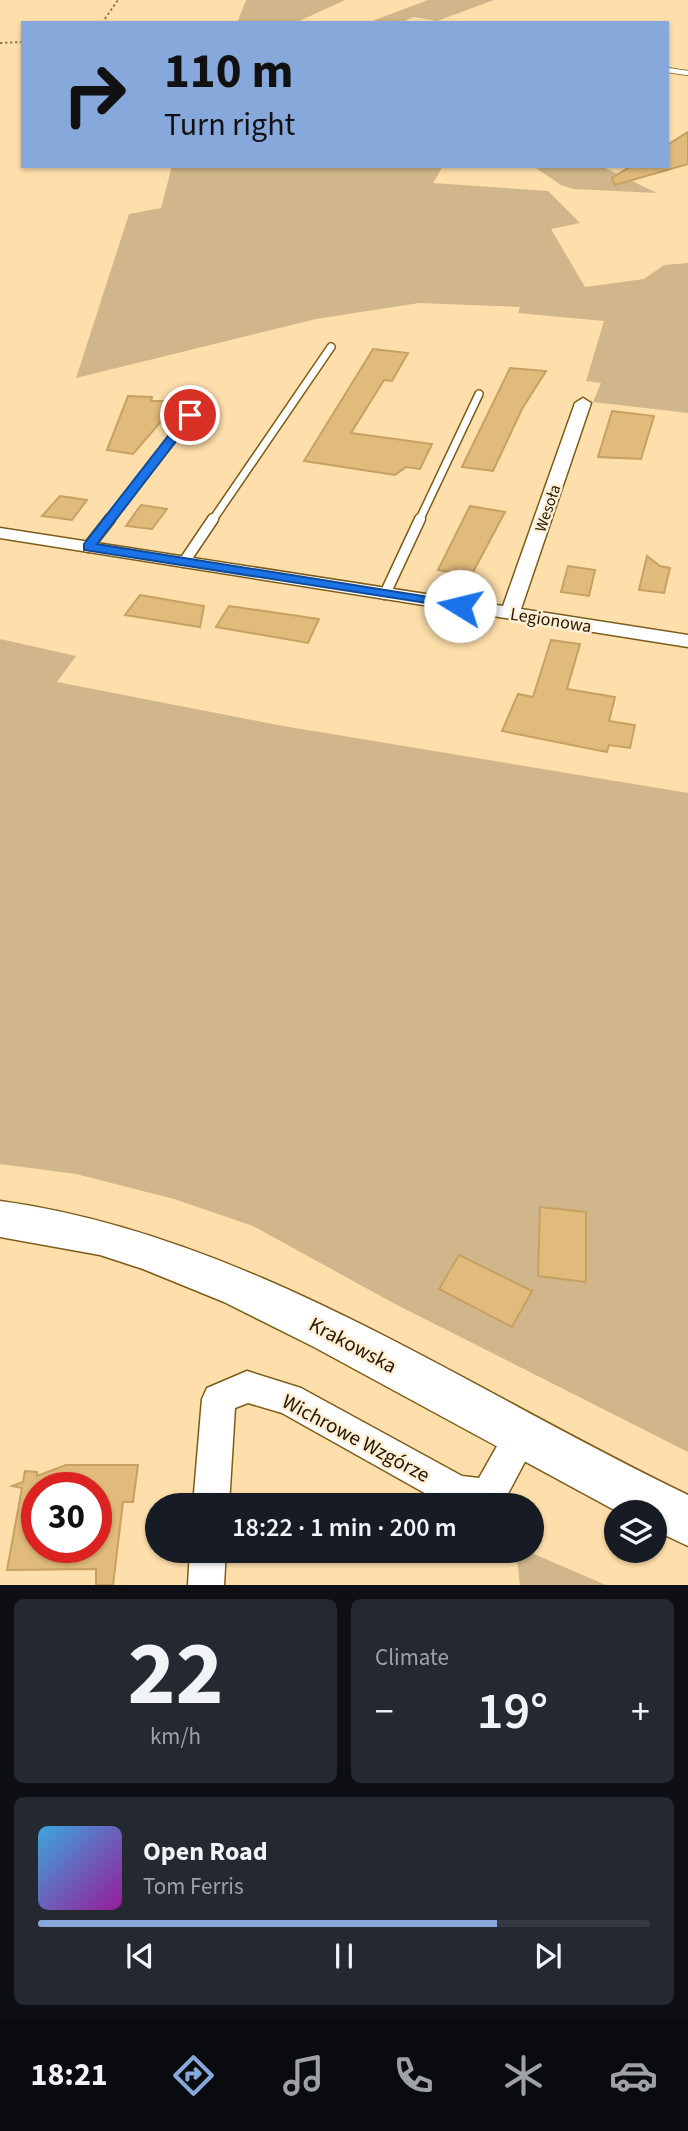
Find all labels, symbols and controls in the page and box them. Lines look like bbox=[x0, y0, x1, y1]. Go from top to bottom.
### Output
text: 110 m bbox=[164, 37, 293, 107]
icon: right bbox=[49, 49, 140, 140]
text: Turn right bbox=[164, 102, 295, 148]
pin bbox=[160, 385, 220, 445]
icon: arrive bbox=[171, 396, 209, 434]
street label: Wesoła bbox=[530, 482, 566, 535]
position arrow bbox=[423, 569, 497, 643]
street label: Legionowa bbox=[509, 602, 593, 639]
street label: Krakowska bbox=[304, 1309, 402, 1381]
street label: Wichrowe Wzgórze bbox=[277, 1386, 435, 1490]
speed limit sign: 30 bbox=[21, 1472, 112, 1563]
map controls bbox=[604, 1500, 667, 1563]
button: layers bbox=[604, 1500, 667, 1563]
text: 18:22 · 1 min · 200 m bbox=[232, 1509, 457, 1546]
text: 22 bbox=[127, 1610, 224, 1739]
text: Climate bbox=[375, 1641, 449, 1674]
text: 19° bbox=[477, 1675, 548, 1749]
text: − bbox=[375, 1685, 394, 1739]
text: + bbox=[631, 1685, 650, 1739]
text: km/h bbox=[150, 1720, 201, 1753]
text: Open Road bbox=[143, 1833, 268, 1870]
text: Tom Ferris bbox=[143, 1870, 244, 1903]
icon: previous bbox=[121, 1937, 159, 1975]
icon: pause bbox=[325, 1937, 363, 1975]
icon: next bbox=[529, 1937, 567, 1975]
icon: directions bbox=[169, 2051, 218, 2100]
icon: music bbox=[279, 2051, 328, 2100]
icon: phone bbox=[389, 2051, 438, 2100]
icon: climate bbox=[499, 2051, 548, 2100]
icon: car bbox=[609, 2051, 658, 2100]
text: 18:21 bbox=[30, 2052, 108, 2098]

